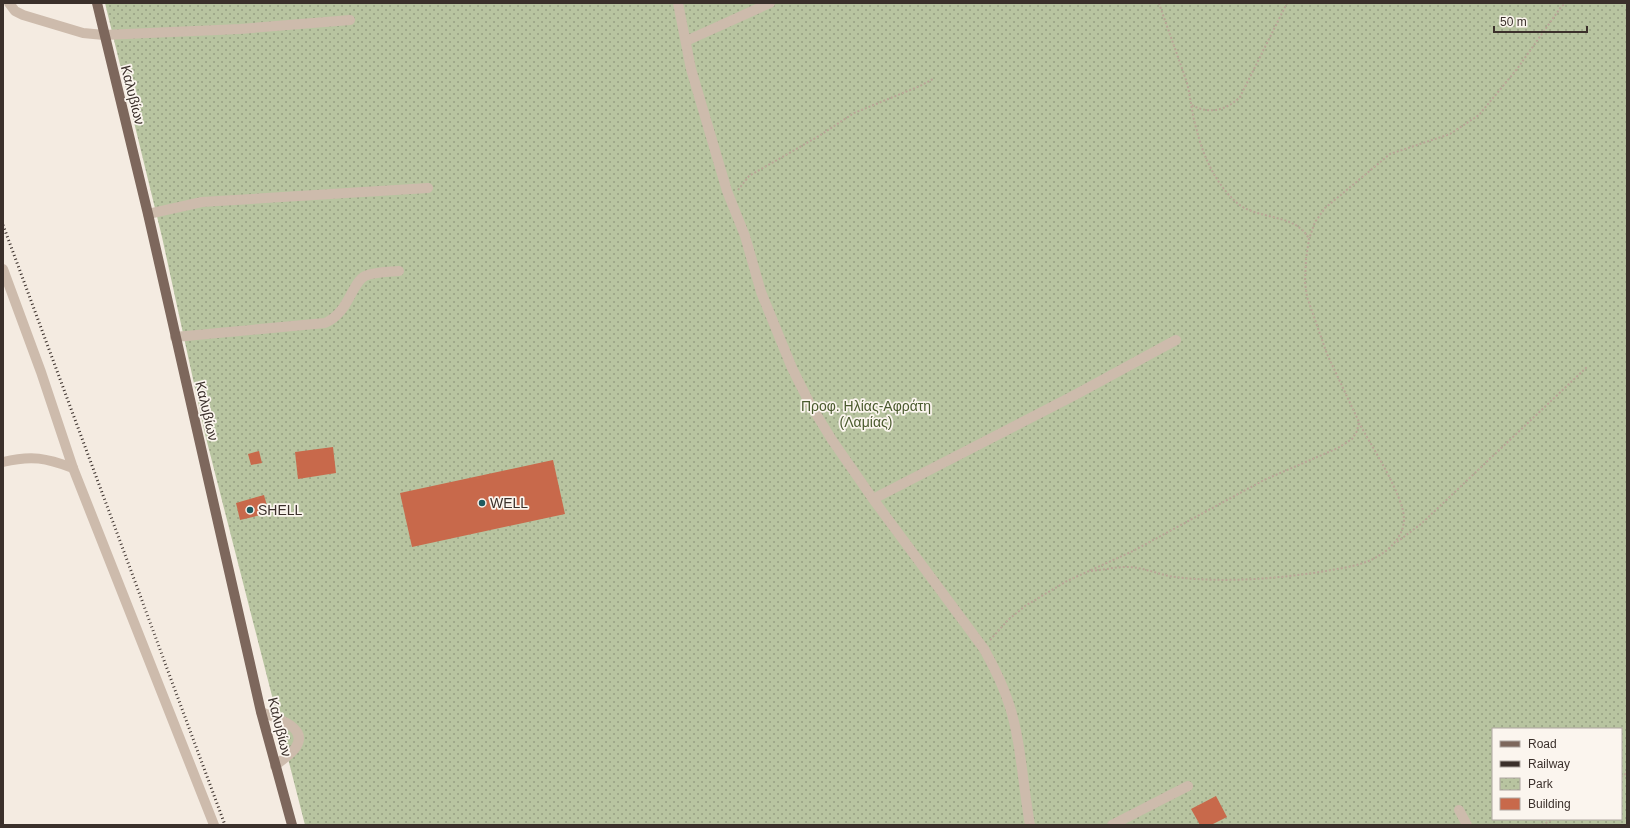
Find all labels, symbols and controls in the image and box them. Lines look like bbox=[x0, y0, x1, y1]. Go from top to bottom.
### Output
scale bar bbox=[1494, 8, 1587, 34]
text: 50 m bbox=[1500, 15, 1527, 29]
street label: Καλυβίων bbox=[118, 64, 148, 126]
street label: Καλυβίων bbox=[192, 380, 222, 442]
park label: Προφ. Ηλίας-Αφράτη (Λαμίας) bbox=[801, 398, 931, 430]
place label: WELL bbox=[490, 495, 528, 511]
marker: WELL bbox=[477, 498, 487, 508]
place label: SHELL bbox=[258, 502, 303, 518]
marker: SHELL bbox=[245, 505, 255, 515]
street label: Καλυβίων bbox=[265, 696, 295, 758]
legend bbox=[1492, 728, 1622, 820]
text: Road bbox=[1528, 737, 1557, 751]
text: Railway bbox=[1528, 757, 1570, 771]
text: Park bbox=[1528, 777, 1554, 791]
text: Building bbox=[1528, 797, 1571, 811]

